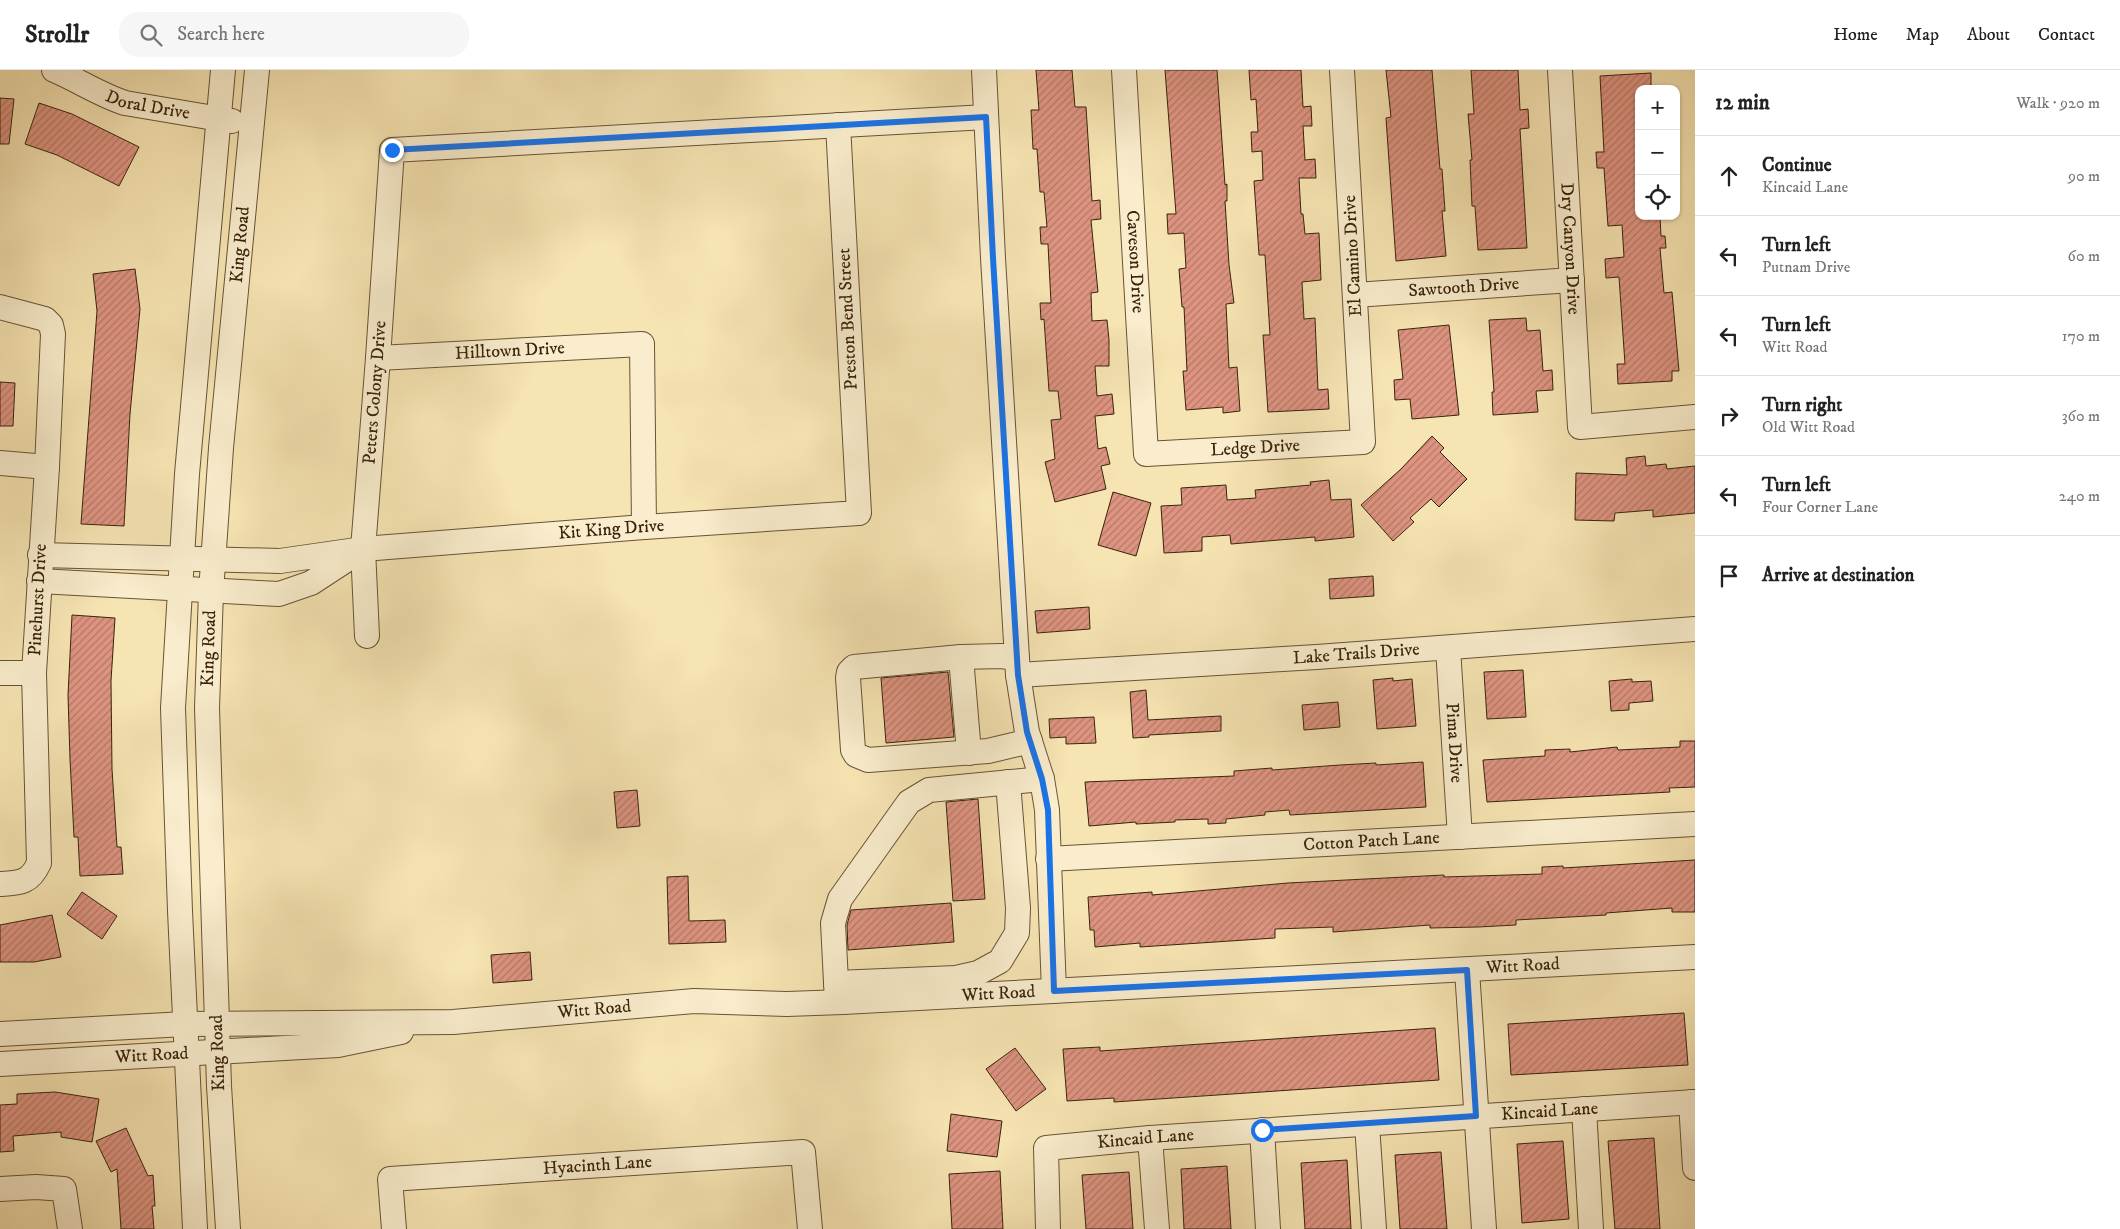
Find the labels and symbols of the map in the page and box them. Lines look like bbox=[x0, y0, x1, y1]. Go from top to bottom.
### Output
street label: Doral Drive bbox=[102, 86, 191, 125]
route end bbox=[381, 139, 404, 162]
street label: Dry Canyon Drive bbox=[1555, 182, 1585, 315]
street label: El Camino Drive bbox=[1339, 195, 1367, 317]
street label: King Road bbox=[226, 206, 255, 284]
street label: Caveson Drive bbox=[1121, 210, 1149, 314]
street label: Preston Bend Street bbox=[833, 247, 863, 390]
street label: Sawtooth Drive bbox=[1408, 273, 1520, 302]
street label: Peters Colony Drive bbox=[359, 320, 391, 465]
street label: Hilltown Drive bbox=[454, 337, 565, 365]
street label: Ledge Drive bbox=[1210, 435, 1301, 461]
street label: Kit King Drive bbox=[557, 515, 665, 545]
street label: Pinehurst Drive bbox=[24, 543, 52, 657]
street label: King Road bbox=[197, 610, 221, 687]
street label: Lake Trails Drive bbox=[1292, 638, 1420, 669]
street label: Pima Drive bbox=[1440, 702, 1468, 784]
street label: Cotton Patch Lane bbox=[1303, 827, 1440, 856]
street label: Witt Road bbox=[1484, 953, 1560, 979]
street label: Witt Road bbox=[960, 981, 1036, 1007]
street label: Witt Road bbox=[556, 996, 632, 1024]
street label: King Road bbox=[206, 1014, 230, 1092]
street label: Witt Road bbox=[113, 1042, 189, 1069]
street label: Kincaid Lane bbox=[1501, 1097, 1599, 1126]
route start bbox=[1251, 1119, 1274, 1142]
street label: Kincaid Lane bbox=[1096, 1124, 1195, 1154]
street label: Hyacinth Lane bbox=[542, 1151, 653, 1180]

